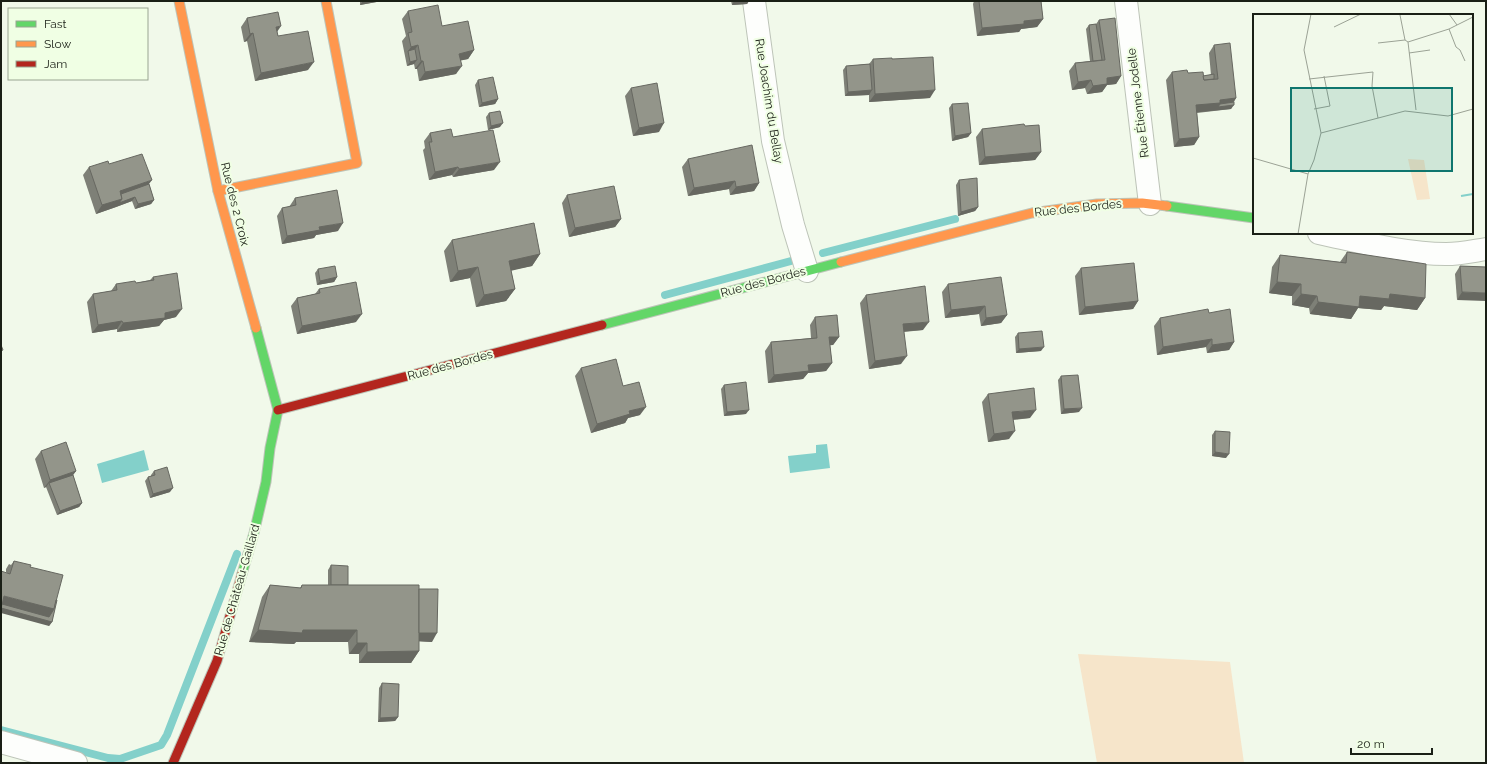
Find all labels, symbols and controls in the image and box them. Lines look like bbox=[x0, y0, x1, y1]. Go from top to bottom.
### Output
legend bbox=[8, 8, 148, 80]
inset map bbox=[1253, 14, 1473, 234]
text: Fast bbox=[44, 17, 67, 31]
text: Slow bbox=[44, 37, 71, 51]
street label: Rue Joachim du Bellay bbox=[752, 38, 786, 165]
street label: Rue Étienne Jodelle bbox=[1124, 47, 1152, 159]
text: Jam bbox=[44, 57, 67, 71]
street label: Rue des 2 Croix bbox=[218, 161, 252, 247]
street label: Rue des Bordes bbox=[1034, 196, 1123, 220]
street label: Rue des Bordes bbox=[719, 264, 807, 300]
street label: Rue des Bordes bbox=[406, 347, 494, 383]
street label: Rue de Château-Gaillard bbox=[211, 523, 263, 657]
scale bar bbox=[1351, 730, 1432, 756]
text: 20 m bbox=[1357, 737, 1385, 751]

